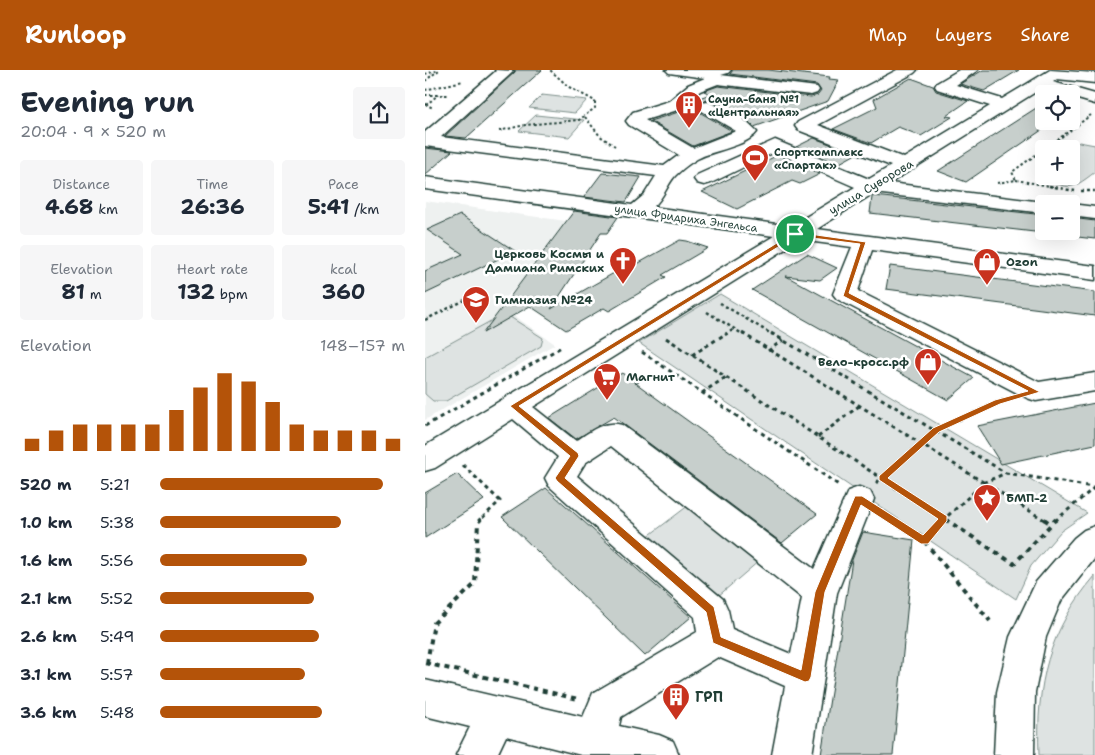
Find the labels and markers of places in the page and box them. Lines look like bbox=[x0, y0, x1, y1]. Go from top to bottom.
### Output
building icon: Сауна-баня №1 «Центральная» bbox=[674, 90, 704, 129]
place label: Сауна-баня №1 «Центральная» bbox=[708, 92, 800, 120]
sports icon: Спорткомплекс «Спартак» bbox=[740, 143, 770, 182]
place label: Спорткомплекс «Спартак» bbox=[774, 145, 863, 173]
pin bbox=[774, 213, 816, 255]
place label: Церковь Космы и Дамиана Римских bbox=[485, 246, 605, 276]
church icon: Церковь Космы и Дамиана Римских bbox=[608, 246, 638, 285]
shop icon: Ozon bbox=[972, 247, 1002, 286]
place label: Ozon bbox=[1006, 254, 1038, 270]
school or university icon: Гимназия №24 bbox=[461, 285, 491, 324]
place label: Гимназия №24 bbox=[495, 292, 593, 308]
shop icon: Вело-кросс.рф bbox=[913, 347, 943, 386]
place label: Вело-кросс.рф bbox=[818, 354, 909, 370]
supermarket icon: Магнит bbox=[592, 362, 622, 401]
place label: Магнит bbox=[626, 369, 676, 385]
place icon: БМП-2 bbox=[972, 483, 1002, 522]
place label: БМП-2 bbox=[1006, 490, 1048, 506]
building icon: ГРП bbox=[661, 682, 691, 721]
place label: ГРП bbox=[695, 687, 723, 707]

